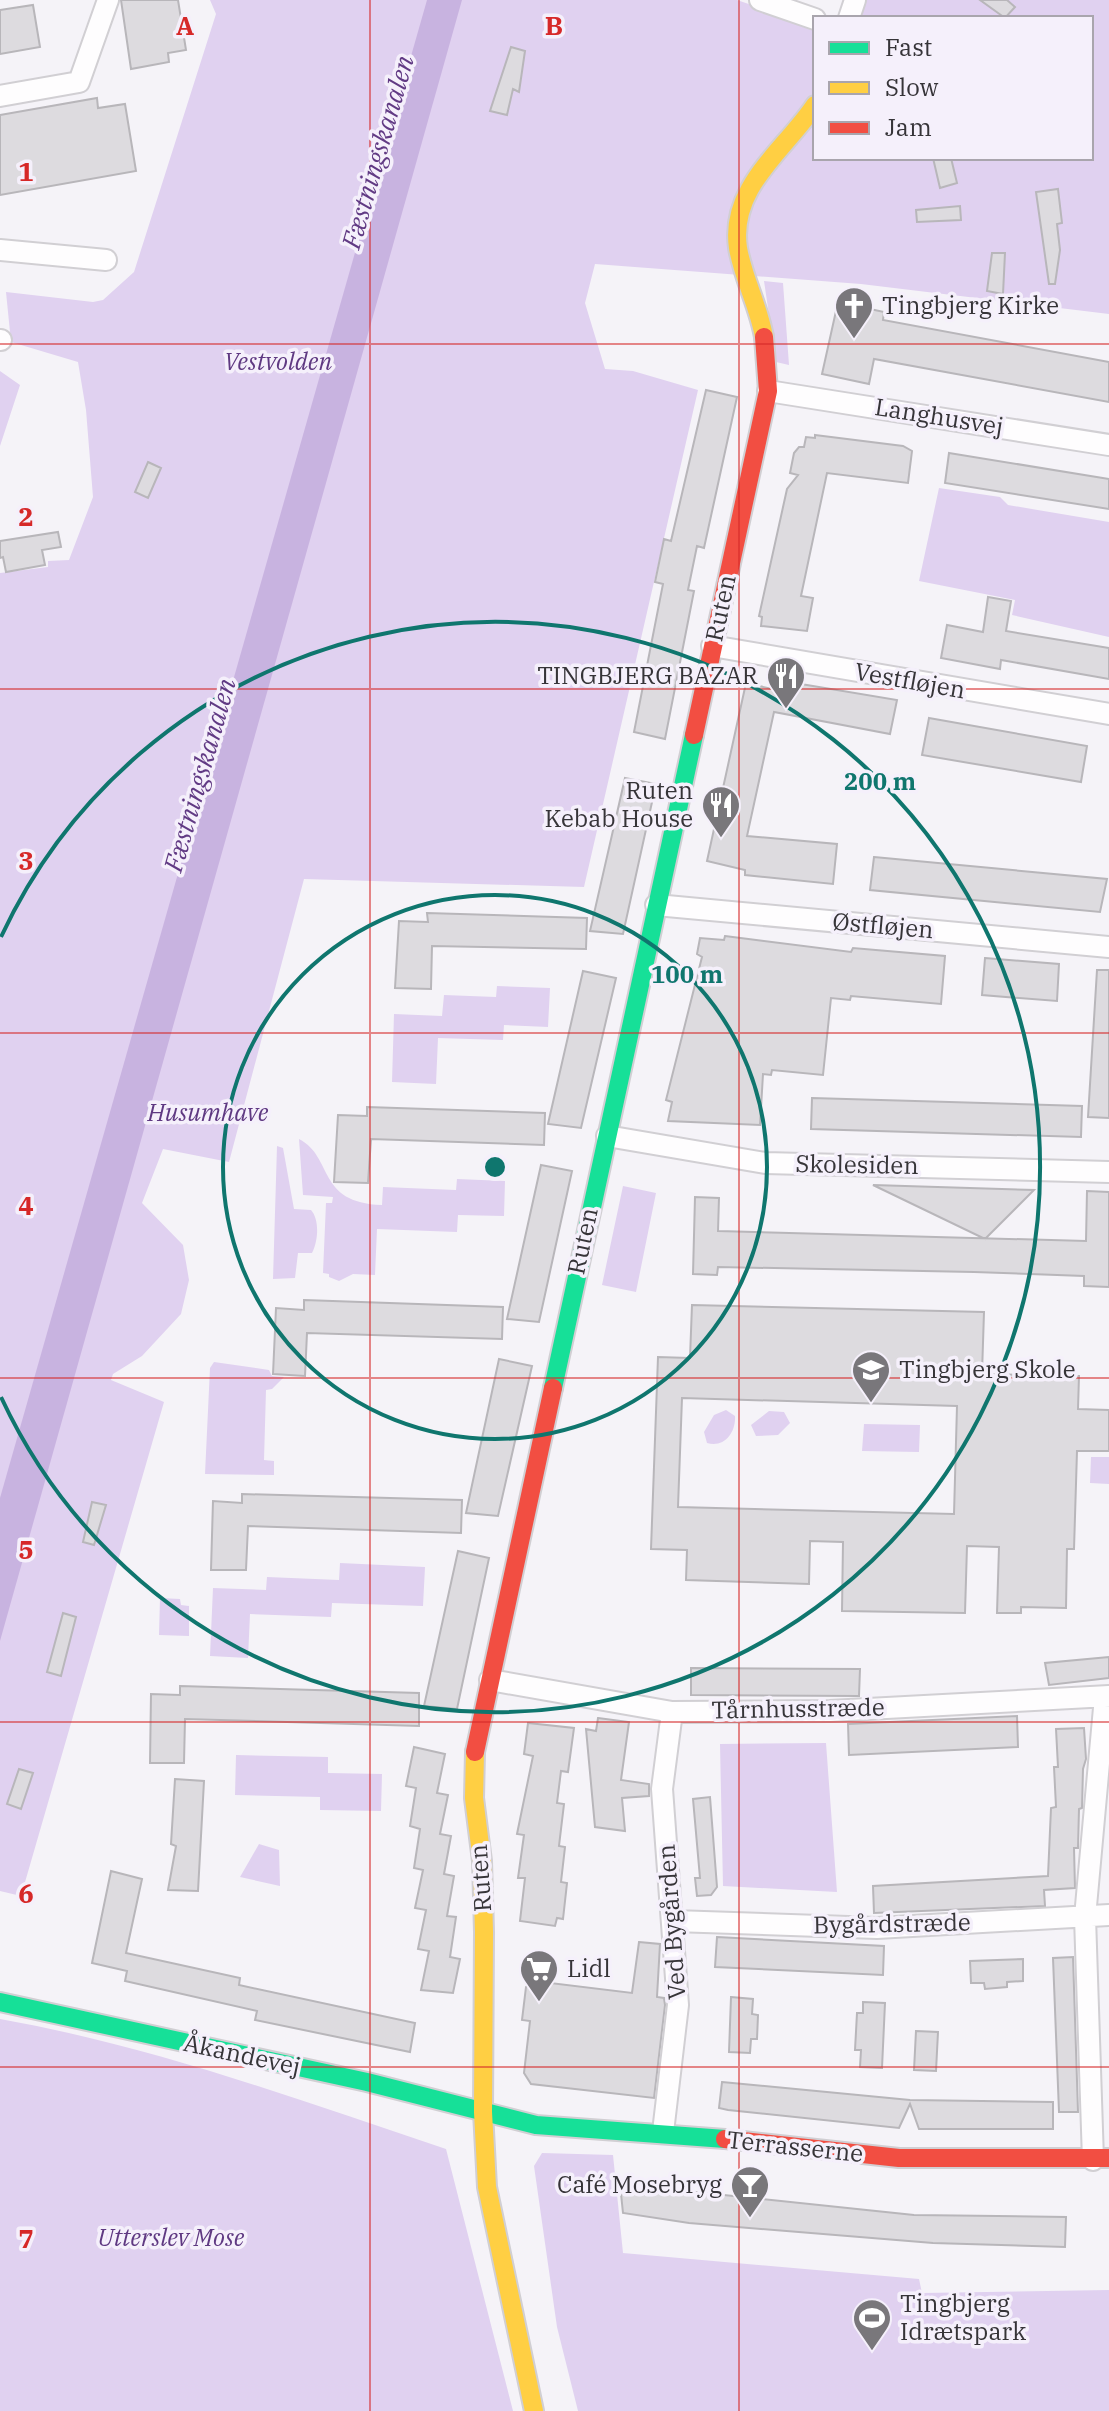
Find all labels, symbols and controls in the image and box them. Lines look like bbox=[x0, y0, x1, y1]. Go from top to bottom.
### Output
text: A bbox=[176, 8, 194, 42]
text: B bbox=[545, 8, 563, 42]
legend bbox=[813, 16, 1093, 160]
text: Fast bbox=[885, 31, 932, 63]
water label: Fæstningskanalen bbox=[333, 51, 421, 253]
text: Slow bbox=[885, 71, 939, 103]
text: Jam bbox=[885, 111, 932, 143]
text: 1 bbox=[18, 154, 34, 188]
church icon: Tingbjerg Kirke bbox=[833, 285, 875, 340]
place label: Tingbjerg Kirke bbox=[882, 289, 1059, 321]
park label: Vestvolden bbox=[224, 345, 332, 377]
street label: Langhusvej bbox=[873, 390, 1006, 442]
text: 2 bbox=[18, 499, 34, 533]
street label: Ruten bbox=[697, 571, 743, 644]
restaurant icon: TINGBJERG BAZAR bbox=[765, 655, 807, 710]
street label: Vestfløjen bbox=[852, 655, 968, 705]
place label: TINGBJERG BAZAR bbox=[537, 659, 758, 691]
water label: Fæstningskanalen bbox=[155, 674, 243, 876]
text: 200 m bbox=[844, 765, 916, 797]
place label: Ruten Kebab House bbox=[545, 774, 693, 834]
restaurant icon: Ruten Kebab House bbox=[700, 784, 742, 839]
text: 3 bbox=[18, 843, 34, 877]
street label: Østfløjen bbox=[831, 905, 935, 945]
text: 100 m bbox=[651, 958, 723, 990]
park label: Husumhave bbox=[146, 1096, 269, 1128]
street label: Skolesiden bbox=[795, 1147, 919, 1181]
centre of rings bbox=[481, 1153, 509, 1181]
text: 4 bbox=[18, 1188, 34, 1222]
street label: Ruten bbox=[559, 1204, 605, 1277]
school or university icon: Tingbjerg Skole bbox=[850, 1349, 892, 1404]
place label: Tingbjerg Skole bbox=[899, 1353, 1076, 1385]
text: 5 bbox=[18, 1532, 34, 1566]
street label: Tårnhusstræde bbox=[711, 1690, 885, 1726]
street label: Ruten bbox=[462, 1843, 498, 1913]
street label: Ved Bygården bbox=[650, 1843, 692, 2001]
text: 6 bbox=[18, 1876, 34, 1910]
street label: Bygårdstræde bbox=[813, 1906, 971, 1940]
supermarket icon: Lidl bbox=[518, 1948, 560, 2003]
place label: Lidl bbox=[567, 1952, 611, 1984]
street label: Åkandevej bbox=[181, 2026, 304, 2082]
street label: Terrasserne bbox=[725, 2123, 865, 2169]
bar icon: Café Mosebryg bbox=[729, 2164, 771, 2219]
place label: Café Mosebryg bbox=[557, 2168, 722, 2200]
text: 7 bbox=[18, 2221, 34, 2255]
park label: Utterslev Mose bbox=[98, 2221, 245, 2253]
place label: Tingbjerg Idrætspark bbox=[900, 2287, 1026, 2347]
sports icon: Tingbjerg Idrætspark bbox=[851, 2297, 893, 2352]

